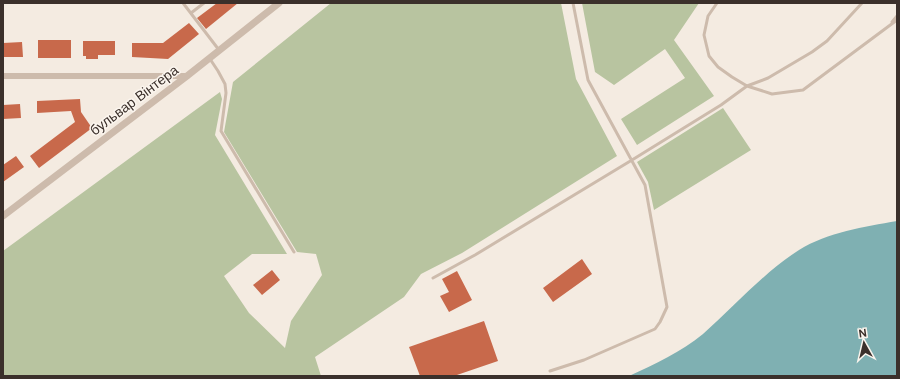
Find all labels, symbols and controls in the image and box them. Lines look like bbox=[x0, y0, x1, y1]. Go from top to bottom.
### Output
street label: бульвар Вінтера bbox=[86, 61, 182, 139]
north arrow bbox=[844, 323, 884, 363]
text: N bbox=[858, 326, 868, 341]

